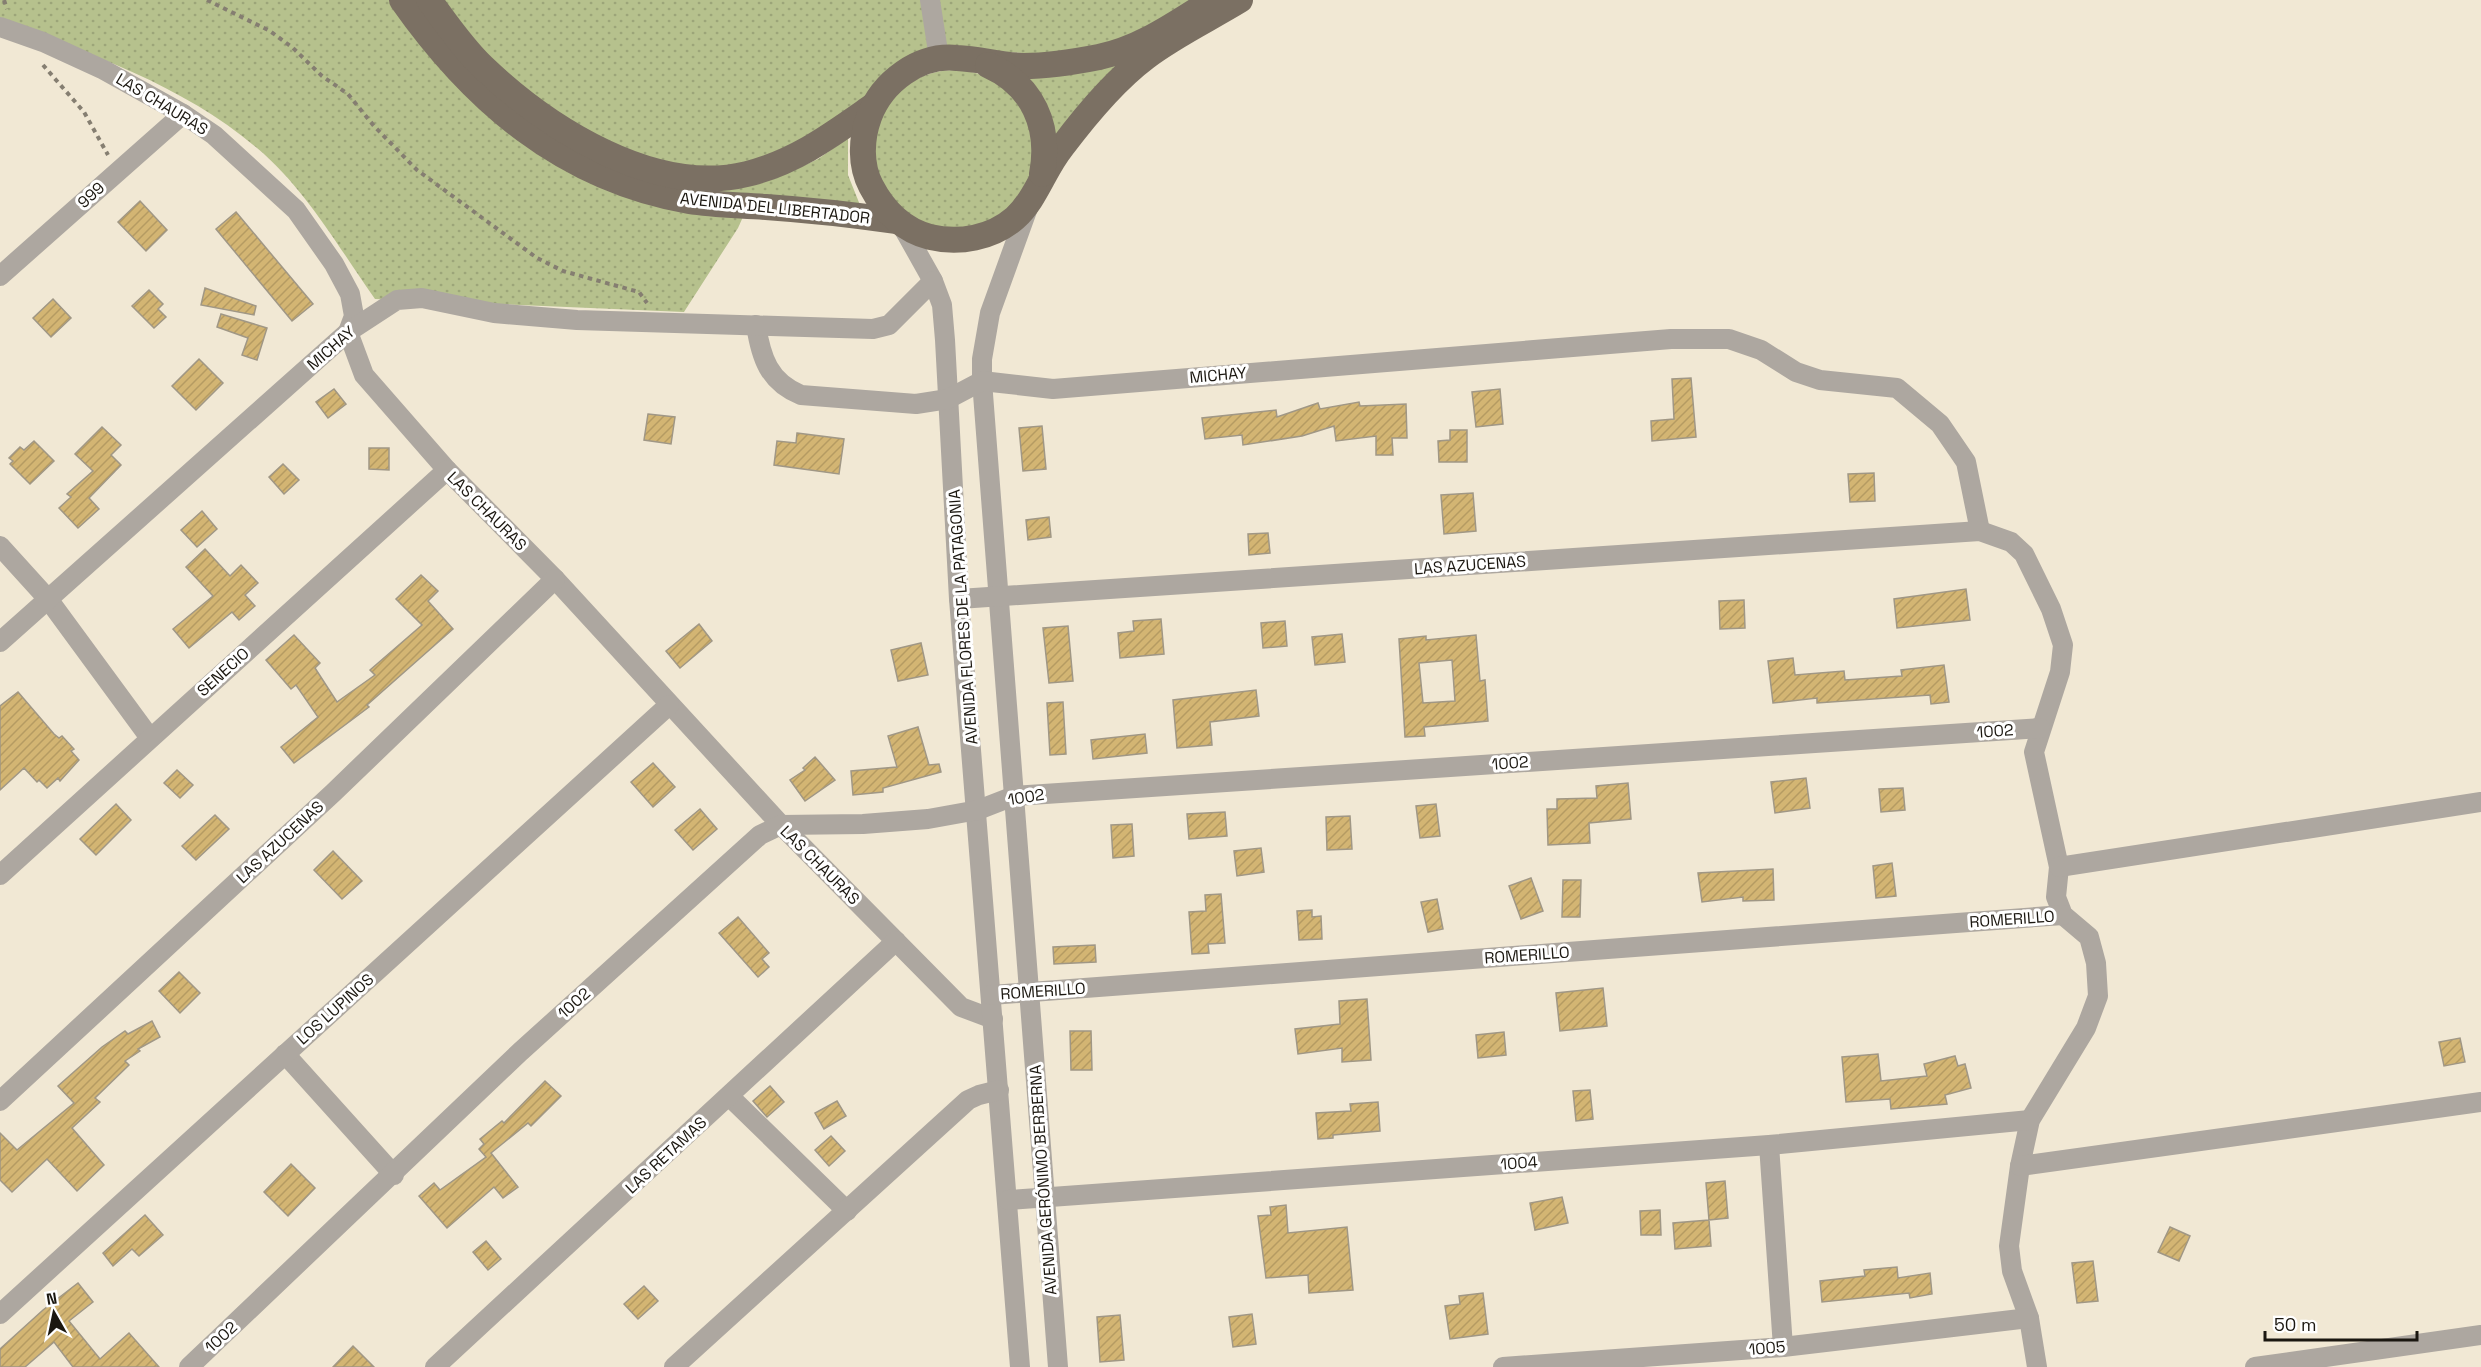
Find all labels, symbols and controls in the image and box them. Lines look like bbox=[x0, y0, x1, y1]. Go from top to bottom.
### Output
street label: LAS CHAURAS bbox=[112, 68, 212, 140]
street label: 999 bbox=[73, 177, 109, 213]
street label: AVENIDA DEL LIBERTADOR bbox=[679, 188, 871, 228]
street label: MICHAY bbox=[303, 321, 360, 375]
street label: MICHAY bbox=[1189, 362, 1248, 388]
street label: LAS CHAURAS bbox=[443, 467, 531, 555]
street label: AVENIDA FLORES DE LA PATAGONIA bbox=[944, 489, 982, 745]
street label: LAS AZUCENAS bbox=[1413, 551, 1527, 579]
street label: SENECIO bbox=[192, 643, 254, 701]
street label: 1002 bbox=[1976, 719, 2014, 743]
street label: 1002 bbox=[1491, 751, 1529, 775]
street label: 1002 bbox=[1006, 784, 1046, 810]
street label: LAS AZUCENAS bbox=[232, 796, 328, 888]
street label: LAS CHAURAS bbox=[776, 821, 864, 909]
street label: ROMERILLO bbox=[1969, 906, 2055, 932]
street label: ROMERILLO bbox=[1484, 942, 1570, 968]
street label: LOS LUPINOS bbox=[292, 969, 378, 1049]
street label: ROMERILLO bbox=[1000, 978, 1086, 1004]
street label: 1002 bbox=[553, 983, 595, 1023]
street label: AVENIDA GERÓNIMO BERBERNA bbox=[1024, 1064, 1062, 1296]
street label: LAS RETAMAS bbox=[621, 1112, 711, 1198]
street label: 1004 bbox=[1500, 1151, 1538, 1175]
north arrow bbox=[24, 1283, 84, 1343]
text: N bbox=[45, 1287, 59, 1310]
scale bar bbox=[2265, 1304, 2416, 1342]
text: 50 m bbox=[2274, 1313, 2316, 1336]
street label: 1002 bbox=[200, 1317, 242, 1357]
street label: 1005 bbox=[1748, 1336, 1786, 1360]

